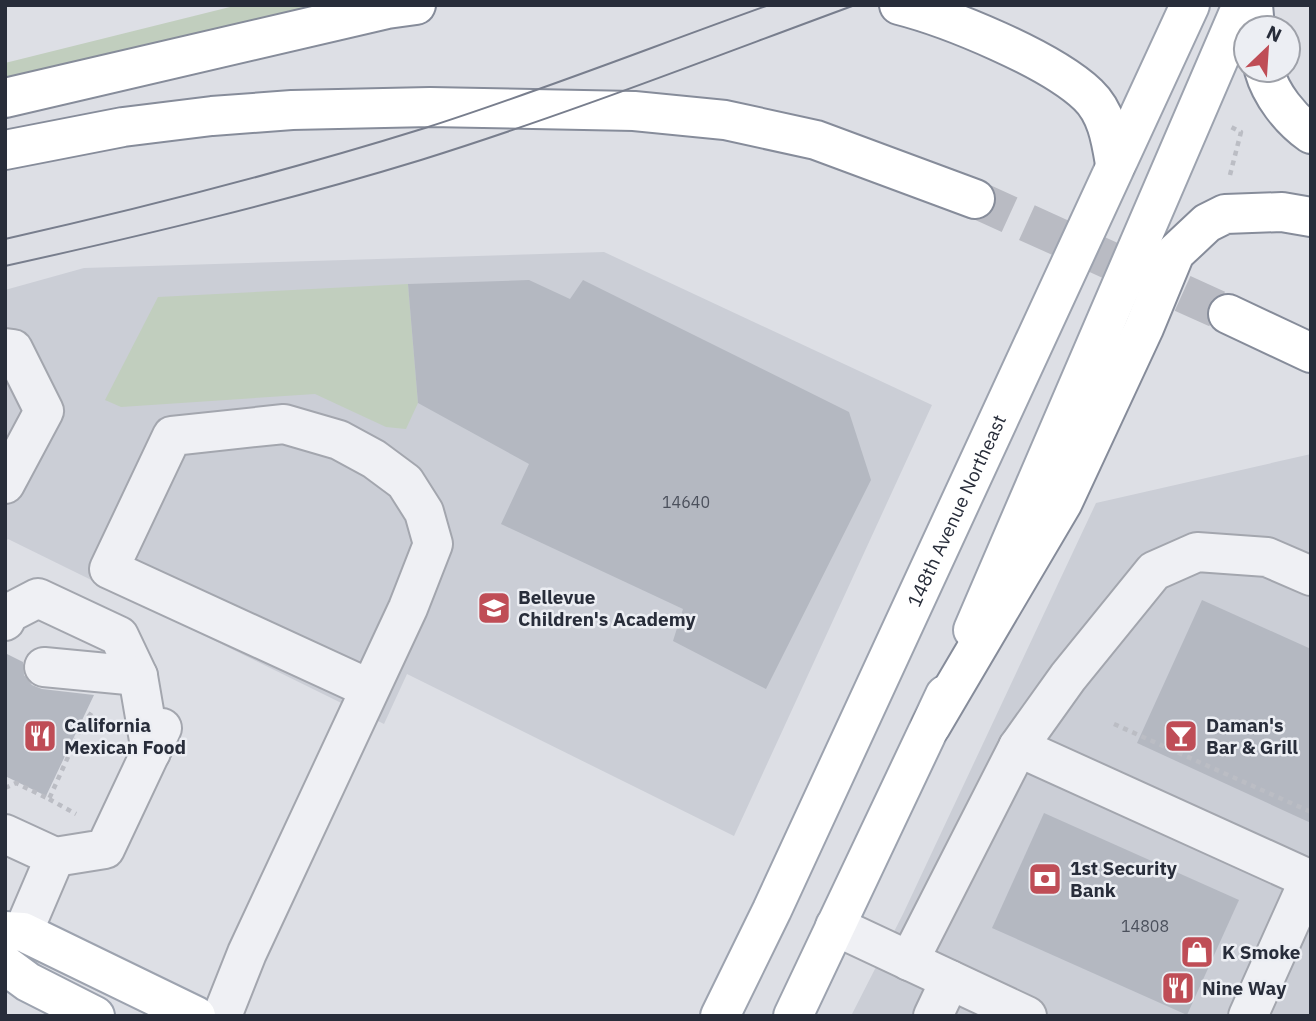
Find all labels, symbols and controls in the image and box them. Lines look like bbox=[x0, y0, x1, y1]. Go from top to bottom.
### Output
north arrow bbox=[1232, 14, 1302, 84]
text: N bbox=[1263, 20, 1285, 47]
street label: 148th Avenue Northeast bbox=[902, 411, 1011, 611]
house number: 14640 bbox=[662, 492, 710, 512]
place label: Bellevue Children's Academy bbox=[518, 585, 697, 631]
school or university icon: Bellevue Children's Academy bbox=[475, 589, 513, 627]
place label: California Mexican Food bbox=[64, 713, 186, 759]
place label: Daman's Bar & Grill bbox=[1206, 713, 1298, 759]
restaurant icon: California Mexican Food bbox=[21, 717, 59, 755]
bar icon: Daman's Bar & Grill bbox=[1162, 717, 1200, 755]
place label: 1st Security Bank bbox=[1070, 856, 1178, 902]
bank icon: 1st Security Bank bbox=[1026, 860, 1064, 898]
house number: 14808 bbox=[1121, 916, 1169, 936]
shop icon: K Smoke bbox=[1178, 933, 1216, 971]
place label: K Smoke bbox=[1222, 940, 1300, 964]
restaurant icon: Nine Way bbox=[1159, 969, 1197, 1007]
place label: Nine Way bbox=[1202, 976, 1287, 1000]

